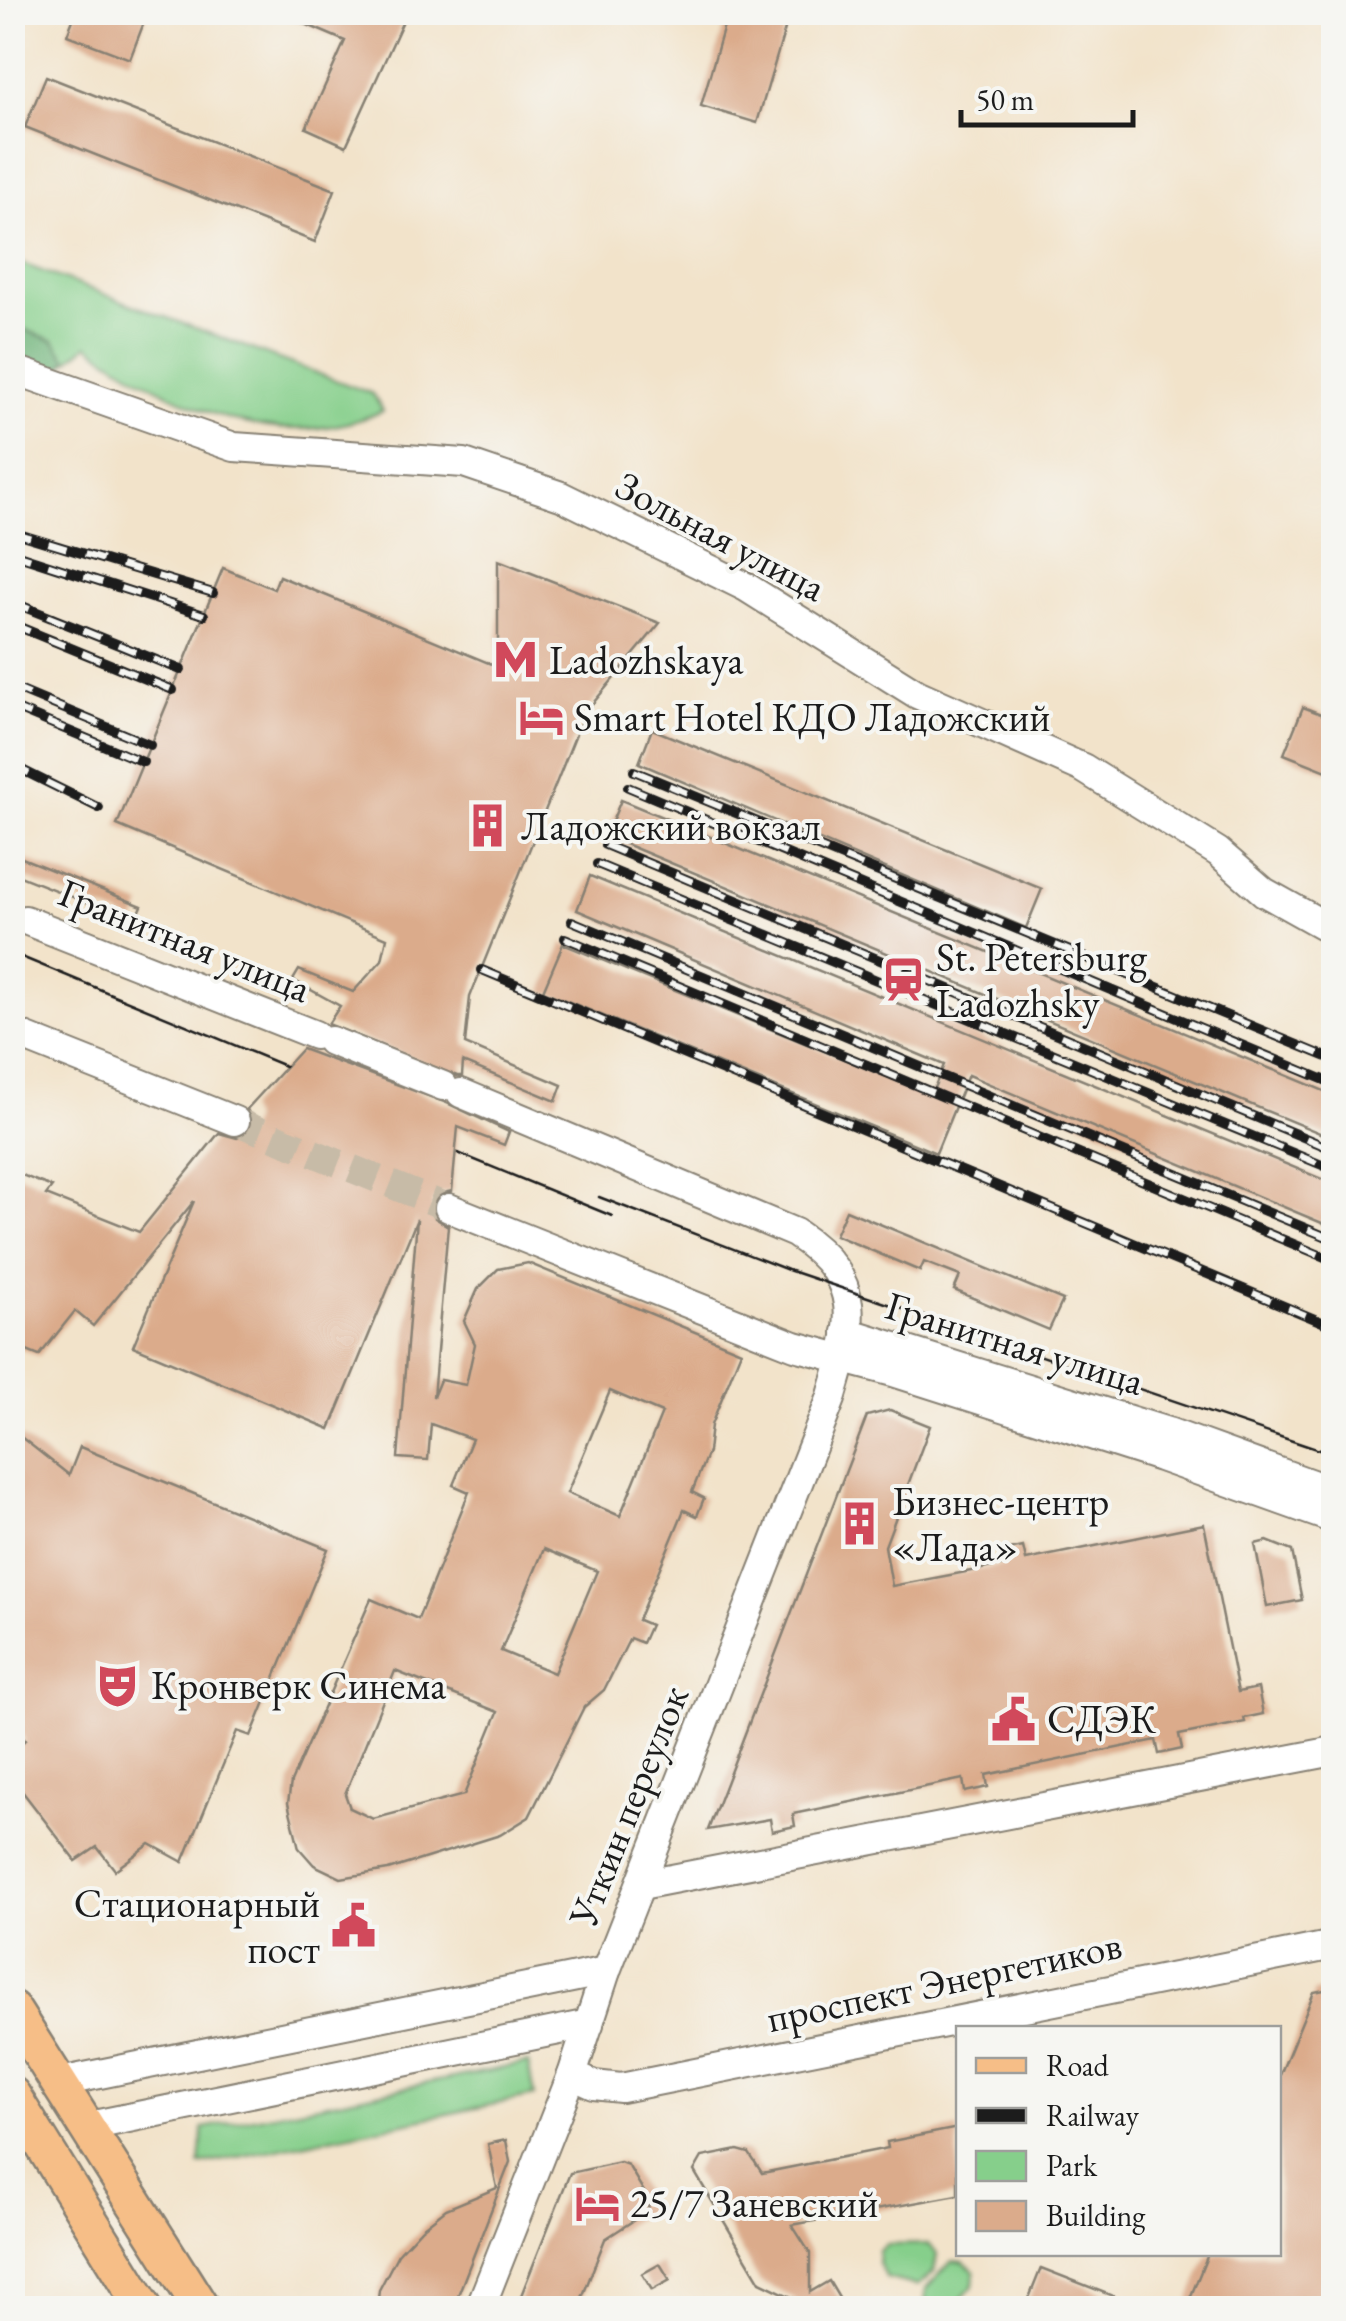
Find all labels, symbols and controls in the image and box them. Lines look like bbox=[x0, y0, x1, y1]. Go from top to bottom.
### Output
scale bar bbox=[961, 65, 1134, 127]
text: 50 m bbox=[976, 80, 1034, 119]
street label: Зольная улица bbox=[607, 459, 835, 613]
place label: Ladozhskaya bbox=[549, 634, 744, 686]
metro station icon: Ladozhskaya bbox=[492, 636, 540, 684]
place label: Smart Hotel КДО Ладожский bbox=[574, 691, 1050, 743]
hotel icon: Smart Hotel КДО Ладожский bbox=[517, 693, 565, 741]
place label: Ладожский вокзал bbox=[521, 800, 821, 852]
building icon: Ладожский вокзал bbox=[464, 802, 512, 850]
street label: Гранитная улица bbox=[51, 866, 319, 1014]
place label: St. Petersburg Ladozhsky bbox=[936, 931, 1148, 1029]
station icon: St. Petersburg Ladozhsky bbox=[879, 956, 927, 1004]
street label: Гранитная улица bbox=[880, 1279, 1150, 1407]
place label: Бизнес-центр «Лада» bbox=[892, 1475, 1109, 1573]
building icon: Бизнес-центр «Лада» bbox=[835, 1500, 883, 1548]
place label: Кронверк Синема bbox=[151, 1659, 446, 1711]
theatre icon: Кронверк Синема bbox=[94, 1661, 142, 1709]
street label: Уткин переулок bbox=[556, 1678, 700, 1935]
place label: СДЭК bbox=[1047, 1693, 1157, 1745]
public building icon: СДЭК bbox=[990, 1695, 1038, 1743]
place label: Стационарный пост bbox=[74, 1877, 320, 1975]
public building icon: Стационарный пост bbox=[329, 1902, 377, 1950]
street label: проспект Энергетиков bbox=[762, 1918, 1126, 2044]
legend bbox=[956, 2026, 1281, 2256]
text: Road bbox=[1046, 2046, 1110, 2085]
text: Railway bbox=[1046, 2096, 1140, 2135]
text: Park bbox=[1046, 2146, 1098, 2185]
place label: 25/7 Заневский bbox=[630, 2177, 878, 2229]
hotel icon: 25/7 Заневский bbox=[573, 2179, 621, 2227]
text: Building bbox=[1046, 2196, 1146, 2235]

